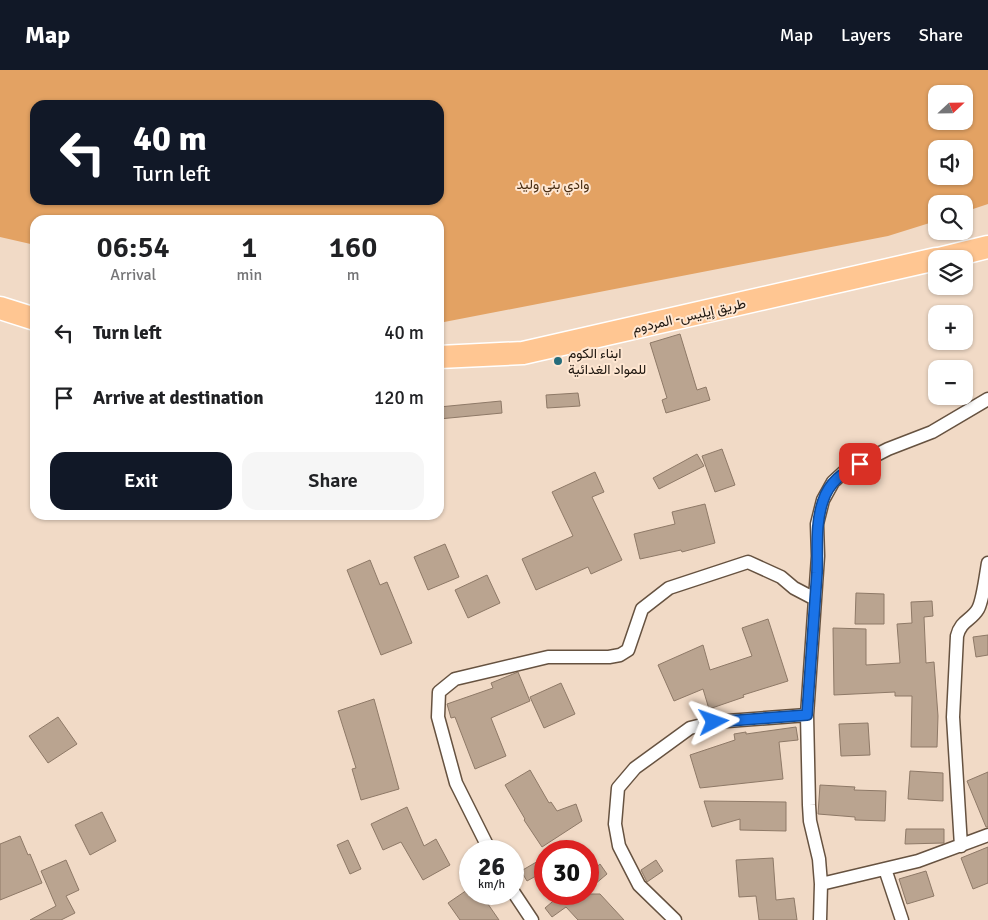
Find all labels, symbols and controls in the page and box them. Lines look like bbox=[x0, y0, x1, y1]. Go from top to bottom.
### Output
text: Map bbox=[25, 20, 70, 50]
text: Map bbox=[780, 24, 813, 46]
text: Layers bbox=[841, 24, 891, 46]
text: Share bbox=[919, 24, 963, 46]
north arrow bbox=[928, 85, 972, 130]
map controls bbox=[928, 85, 973, 405]
text: 40 m bbox=[133, 117, 207, 160]
icon: left bbox=[50, 120, 115, 185]
button: sound bbox=[928, 140, 973, 185]
text: Turn left bbox=[133, 160, 211, 187]
park label: وادي بني وليد bbox=[517, 176, 589, 196]
button: search bbox=[928, 195, 973, 240]
text: 06:54 bbox=[97, 229, 170, 266]
text: 1 bbox=[241, 229, 257, 266]
text: 160 bbox=[329, 229, 377, 266]
button: layers bbox=[928, 250, 973, 295]
text: Arrival bbox=[110, 265, 156, 285]
text: min bbox=[236, 265, 262, 285]
text: m bbox=[347, 265, 359, 285]
street label: طريق إيليس- المردوم bbox=[631, 295, 748, 338]
button: + bbox=[928, 305, 973, 350]
icon: left bbox=[50, 319, 78, 347]
text: Turn left bbox=[93, 321, 162, 345]
text: 40 m bbox=[384, 321, 424, 345]
place label: ابناء الكوم للمواد الغدائية bbox=[568, 345, 646, 378]
marker: ابناء الكوم للمواد الغدائية bbox=[552, 355, 564, 367]
button: − bbox=[928, 360, 973, 405]
icon: arrive bbox=[50, 384, 78, 412]
text: Arrive at destination bbox=[93, 386, 264, 410]
text: 120 m bbox=[374, 386, 424, 410]
pin bbox=[839, 443, 881, 485]
icon: arrive bbox=[846, 450, 874, 478]
button: Exit bbox=[50, 452, 232, 510]
button: Share bbox=[242, 452, 424, 510]
position arrow bbox=[687, 695, 739, 747]
speed limit sign: 30 bbox=[534, 840, 599, 905]
text: 26 bbox=[478, 851, 505, 882]
text: km/h bbox=[478, 877, 505, 892]

